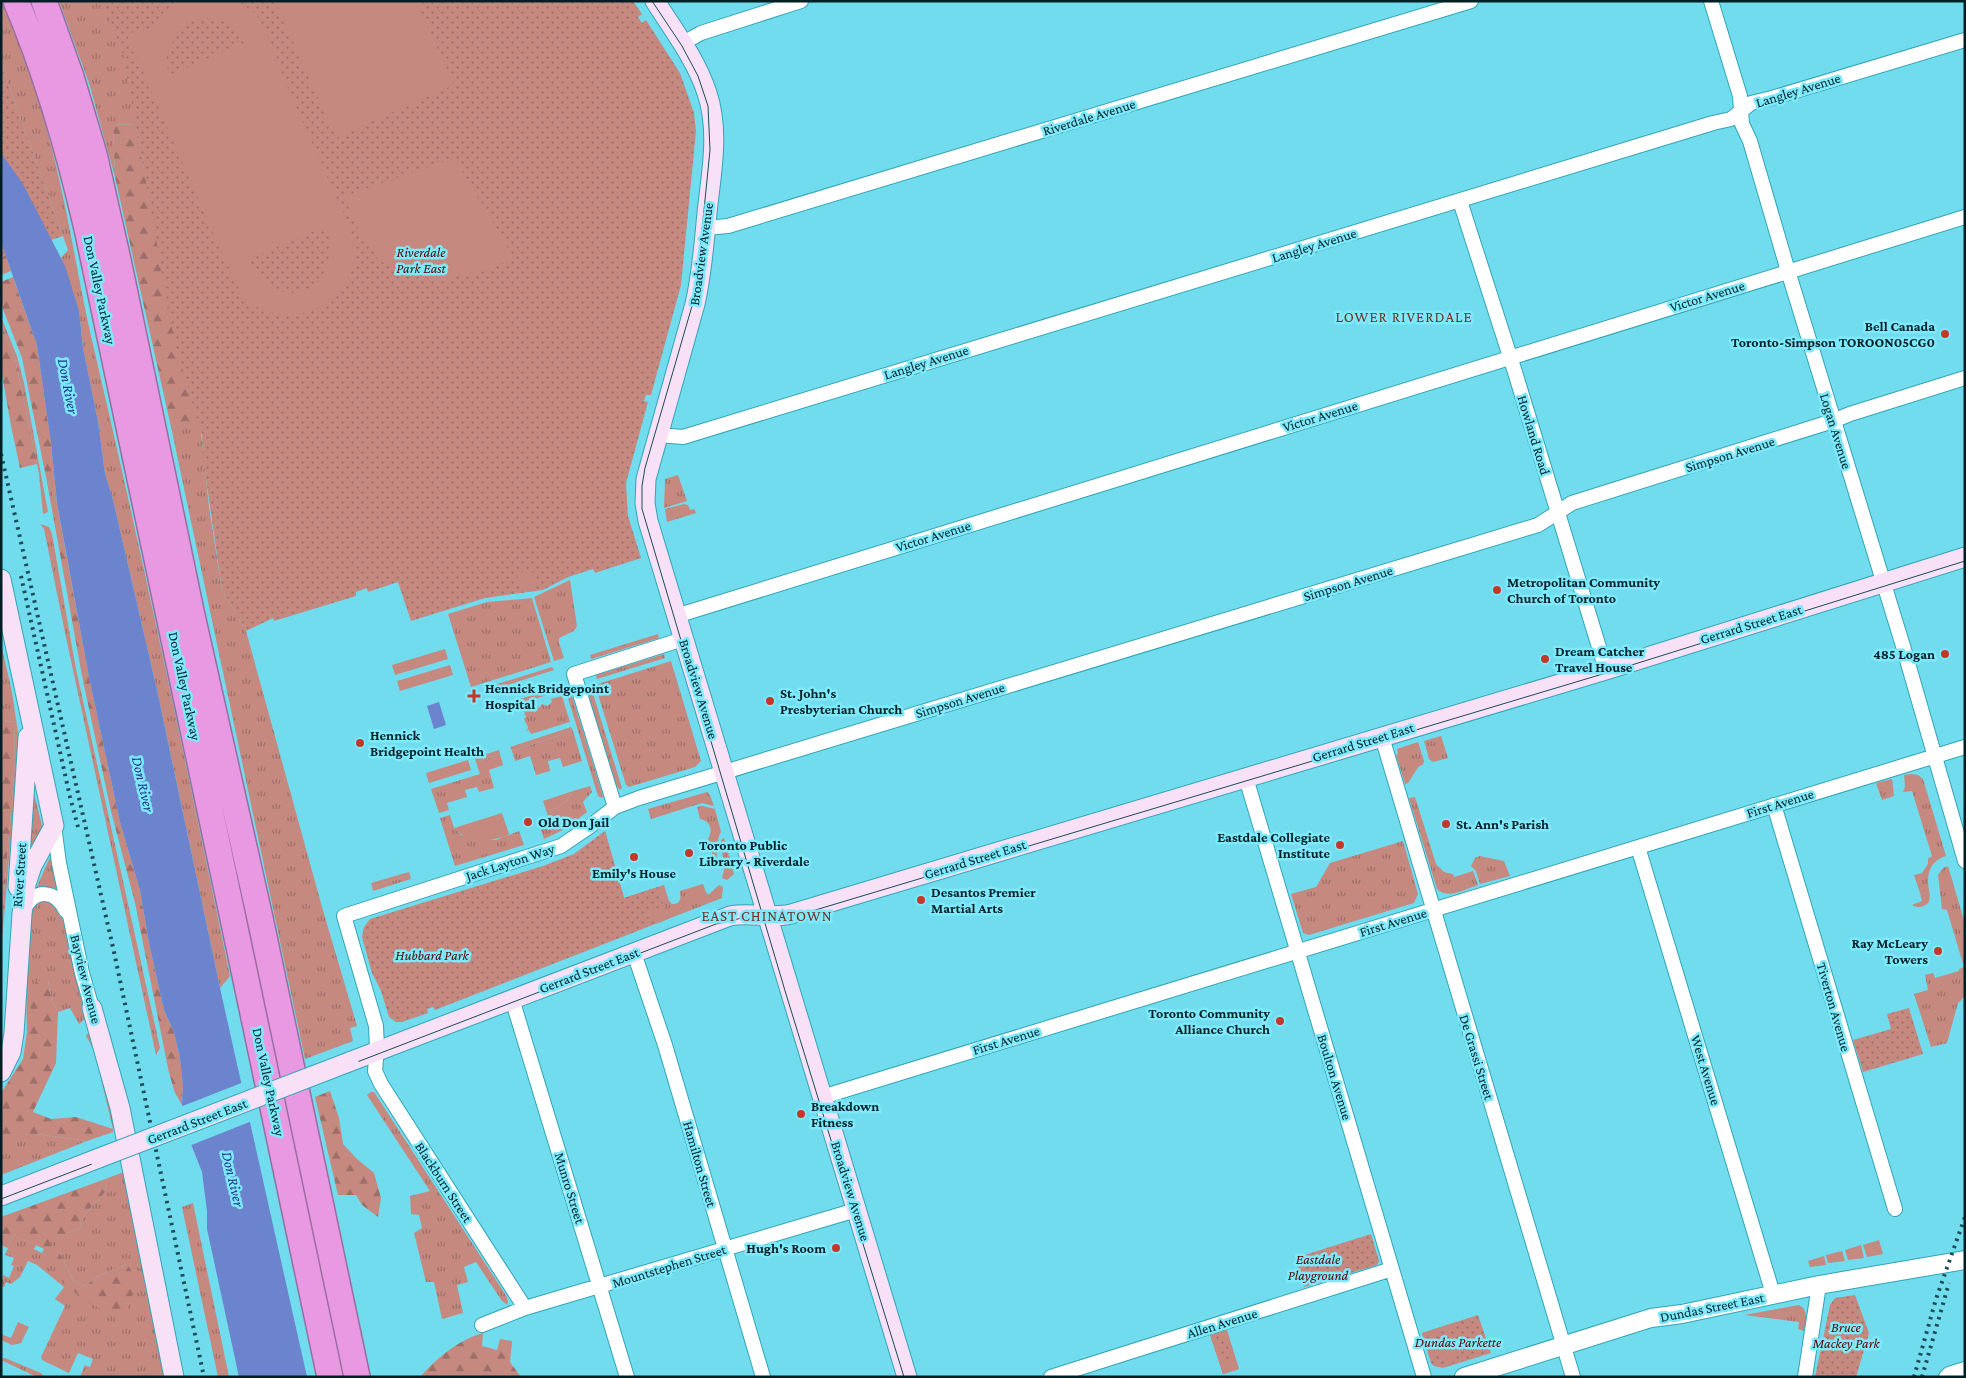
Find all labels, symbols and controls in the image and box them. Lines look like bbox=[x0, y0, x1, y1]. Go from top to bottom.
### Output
street label: Langley Avenue bbox=[1754, 70, 1842, 110]
street label: Riverdale Avenue bbox=[1041, 95, 1137, 139]
street label: Broadview Avenue bbox=[686, 202, 716, 306]
street label: Langley Avenue bbox=[1270, 225, 1358, 265]
street label: Don Valley Parkway bbox=[81, 234, 119, 346]
park label: Riverdale Park East bbox=[396, 244, 447, 276]
street label: Victor Avenue bbox=[1668, 277, 1746, 315]
district label: LOWER RIVERDALE bbox=[1335, 309, 1473, 325]
place label: Bell Canada Toronto-Simpson TOROON05CG0 bbox=[1731, 318, 1935, 350]
marker: Bell Canada Toronto-Simpson TOROON05CG0 bbox=[1939, 328, 1951, 340]
street label: Langley Avenue bbox=[882, 342, 970, 382]
water label: Don River bbox=[55, 357, 81, 416]
street label: Logan Avenue bbox=[1817, 391, 1855, 471]
street label: Howland Road bbox=[1514, 393, 1554, 477]
street label: Victor Avenue bbox=[1281, 397, 1359, 435]
street label: Simpson Avenue bbox=[1683, 433, 1777, 475]
street label: Victor Avenue bbox=[894, 517, 972, 555]
street label: Simpson Avenue bbox=[1301, 562, 1395, 604]
place label: Metropolitan Community Church of Toronto bbox=[1507, 574, 1660, 606]
marker: Metropolitan Community Church of Toronto bbox=[1491, 584, 1503, 596]
street label: Gerrard Street East bbox=[1698, 601, 1804, 647]
street label: Don Valley Parkway bbox=[166, 630, 204, 742]
street label: Broadview Avenue bbox=[676, 637, 722, 741]
place label: Dream Catcher Travel House bbox=[1555, 643, 1645, 675]
place label: 485 Logan bbox=[1873, 646, 1935, 662]
marker: 485 Logan bbox=[1939, 648, 1951, 660]
marker: Dream Catcher Travel House bbox=[1539, 653, 1551, 665]
street label: Simpson Avenue bbox=[913, 679, 1007, 721]
place label: Hennick Bridgepoint Hospital bbox=[485, 680, 610, 712]
place label: St. John's Presbyterian Church bbox=[780, 685, 902, 717]
marker: Hennick Bridgepoint Hospital bbox=[467, 689, 481, 703]
marker: St. John's Presbyterian Church bbox=[764, 695, 776, 707]
street label: Gerrard Street East bbox=[1310, 719, 1416, 765]
place label: Hennick Bridgepoint Health bbox=[370, 727, 484, 759]
marker: Hennick Bridgepoint Health bbox=[354, 737, 366, 749]
water label: Don River bbox=[129, 755, 157, 814]
street label: First Avenue bbox=[1744, 785, 1816, 821]
place label: Old Don Jail bbox=[538, 814, 609, 830]
marker: Old Don Jail bbox=[522, 816, 534, 828]
place label: St. Ann's Parish bbox=[1456, 816, 1549, 832]
marker: St. Ann's Parish bbox=[1440, 818, 1452, 830]
place label: Eastdale Collegiate Institute bbox=[1217, 829, 1330, 861]
street label: Gerrard Street East bbox=[922, 836, 1028, 882]
place label: Toronto Public Library - Riverdale bbox=[699, 837, 810, 869]
marker: Eastdale Collegiate Institute bbox=[1334, 839, 1346, 851]
street label: Jack Layton Way bbox=[462, 840, 557, 884]
street label: River Street bbox=[9, 842, 29, 908]
marker: Toronto Public Library - Riverdale bbox=[683, 847, 695, 859]
marker: Emily's House bbox=[628, 851, 640, 863]
place label: Emily's House bbox=[592, 865, 677, 881]
place label: Desantos Premier Martial Arts bbox=[931, 884, 1036, 916]
marker: Desantos Premier Martial Arts bbox=[915, 894, 927, 906]
street label: First Avenue bbox=[1357, 904, 1429, 940]
district label: EAST CHINATOWN bbox=[701, 908, 833, 924]
street label: Bayview Avenue bbox=[67, 933, 105, 1025]
place label: Ray McLeary Towers bbox=[1852, 935, 1928, 967]
street label: Gerrard Street East bbox=[537, 944, 641, 996]
marker: Ray McLeary Towers bbox=[1932, 945, 1944, 957]
park label: Hubbard Park bbox=[395, 947, 470, 963]
street label: Tiverton Avenue bbox=[1814, 961, 1854, 1053]
place label: Toronto Community Alliance Church bbox=[1148, 1005, 1270, 1037]
street label: De Grassi Street bbox=[1456, 1012, 1498, 1102]
marker: Toronto Community Alliance Church bbox=[1274, 1015, 1286, 1027]
street label: First Avenue bbox=[970, 1022, 1042, 1058]
street label: Don Valley Parkway bbox=[250, 1026, 288, 1138]
street label: Boulton Avenue bbox=[1314, 1032, 1356, 1122]
street label: West Avenue bbox=[1688, 1033, 1724, 1107]
street label: Gerrard Street East bbox=[145, 1095, 249, 1147]
place label: Breakdown Fitness bbox=[811, 1098, 879, 1130]
marker: Breakdown Fitness bbox=[795, 1108, 807, 1120]
street label: Hamilton Street bbox=[680, 1119, 720, 1209]
street label: Blackburn Street bbox=[412, 1139, 476, 1226]
street label: Broadview Avenue bbox=[828, 1139, 874, 1243]
water label: Don River bbox=[219, 1150, 247, 1209]
street label: Munro Street bbox=[552, 1150, 589, 1226]
place label: Hugh's Room bbox=[746, 1240, 826, 1256]
street label: Mountstephen Street bbox=[610, 1241, 728, 1291]
marker: Hugh's Room bbox=[830, 1242, 842, 1254]
park label: Eastdale Playground bbox=[1288, 1251, 1349, 1283]
street label: Dundas Street East bbox=[1659, 1289, 1766, 1325]
street label: Allen Avenue bbox=[1185, 1305, 1259, 1341]
park label: Bruce Mackey Park bbox=[1811, 1319, 1880, 1351]
park label: Dundas Parkette bbox=[1415, 1334, 1502, 1350]

